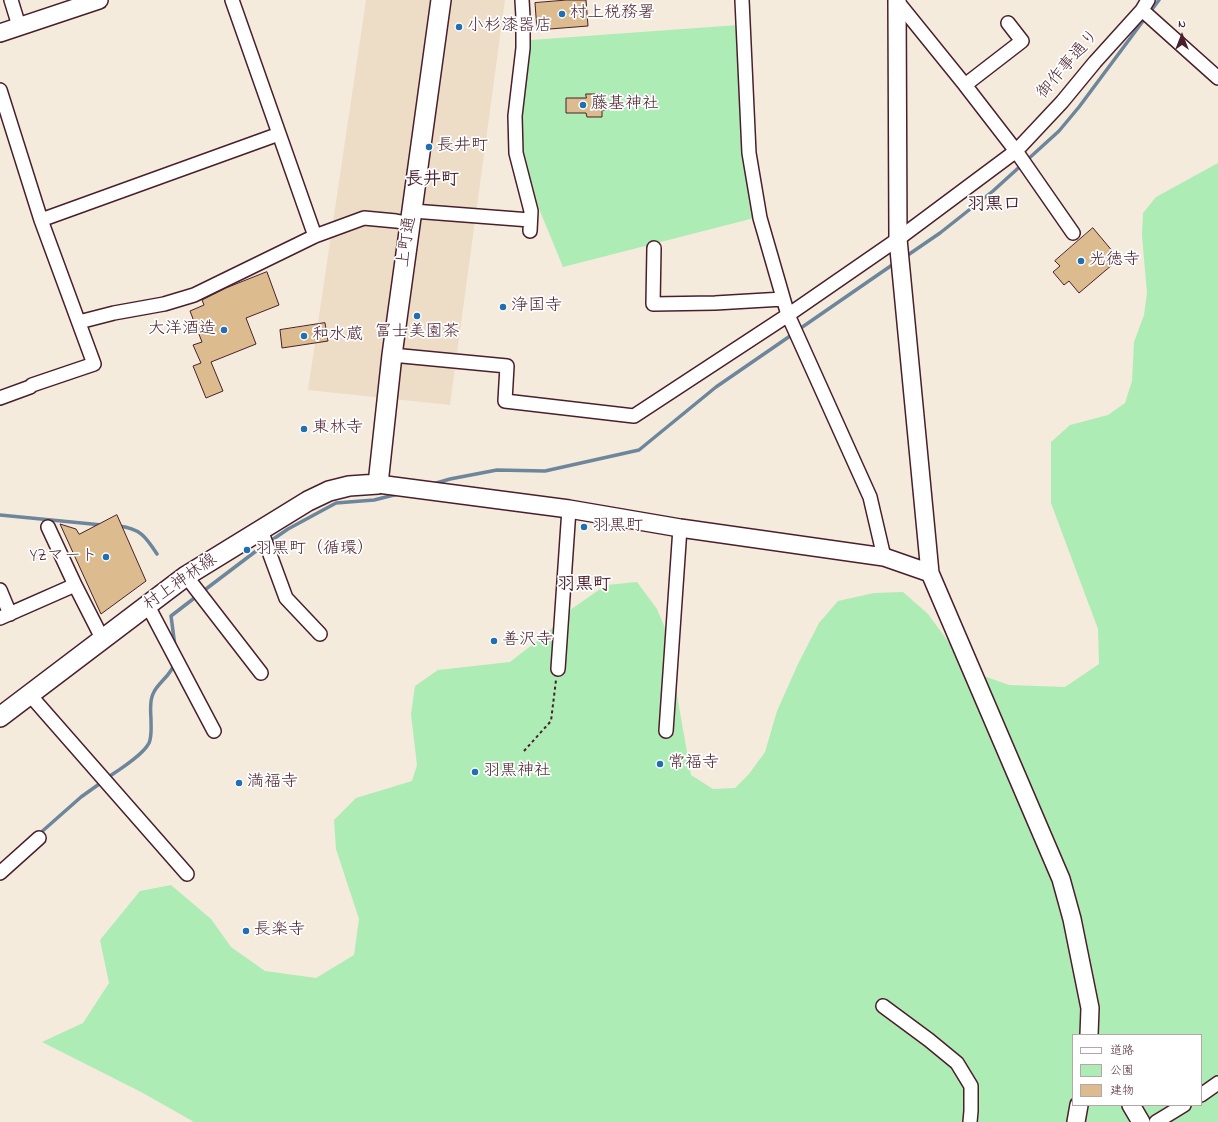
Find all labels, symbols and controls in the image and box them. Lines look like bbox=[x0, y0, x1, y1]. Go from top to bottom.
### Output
place label: 村上税務署 bbox=[570, 4, 655, 24]
marker: 村上税務署 bbox=[557, 9, 567, 19]
north arrow bbox=[1162, 16, 1202, 56]
text: N bbox=[1178, 16, 1186, 32]
place label: 小杉漆器店 bbox=[467, 17, 552, 37]
marker: 小杉漆器店 bbox=[454, 22, 464, 32]
street label: 御作事通り bbox=[1033, 26, 1105, 104]
place label: 藤基神社 bbox=[591, 95, 659, 115]
marker: 藤基神社 bbox=[578, 100, 588, 110]
place label: 長井町 bbox=[437, 137, 488, 157]
marker: 長井町 bbox=[424, 142, 434, 152]
district label: 長井町 bbox=[405, 170, 459, 192]
district label: 羽黒口 bbox=[967, 195, 1021, 217]
street label: 上町通 bbox=[394, 215, 422, 269]
place label: 光徳寺 bbox=[1089, 251, 1140, 271]
marker: 光徳寺 bbox=[1076, 256, 1086, 266]
place label: 浄国寺 bbox=[511, 297, 562, 317]
marker: 浄国寺 bbox=[498, 302, 508, 312]
marker: 冨士美園茶 bbox=[412, 311, 422, 321]
place label: 大洋酒造 bbox=[148, 320, 216, 340]
place label: 冨士美園茶 bbox=[375, 323, 459, 343]
marker: 大洋酒造 bbox=[219, 325, 229, 335]
place label: 和水蔵 bbox=[312, 326, 363, 346]
marker: 和水蔵 bbox=[299, 331, 309, 341]
place label: 東林寺 bbox=[312, 419, 363, 439]
marker: 東林寺 bbox=[299, 424, 309, 434]
place label: 羽黒町 bbox=[592, 517, 643, 537]
marker: 羽黒町 bbox=[579, 522, 589, 532]
place label: 羽黒町（循環） bbox=[255, 540, 374, 560]
marker: 羽黒町（循環） bbox=[242, 545, 252, 555]
place label: YZマート bbox=[30, 547, 98, 567]
street label: 村上神林線 bbox=[140, 550, 222, 616]
marker: YZマート bbox=[101, 552, 111, 562]
district label: 羽黒町 bbox=[557, 575, 611, 597]
place label: 善沢寺 bbox=[502, 631, 553, 651]
marker: 善沢寺 bbox=[489, 636, 499, 646]
place label: 常福寺 bbox=[668, 754, 719, 774]
marker: 常福寺 bbox=[655, 759, 665, 769]
place label: 羽黒神社 bbox=[483, 762, 551, 782]
marker: 羽黒神社 bbox=[470, 767, 480, 777]
place label: 満福寺 bbox=[247, 773, 298, 793]
marker: 満福寺 bbox=[234, 778, 244, 788]
place label: 長楽寺 bbox=[254, 921, 305, 941]
marker: 長楽寺 bbox=[241, 926, 251, 936]
legend bbox=[1072, 1034, 1202, 1106]
text: 道路 bbox=[1110, 1042, 1134, 1060]
text: 公園 bbox=[1110, 1062, 1134, 1080]
text: 建物 bbox=[1110, 1082, 1134, 1100]

